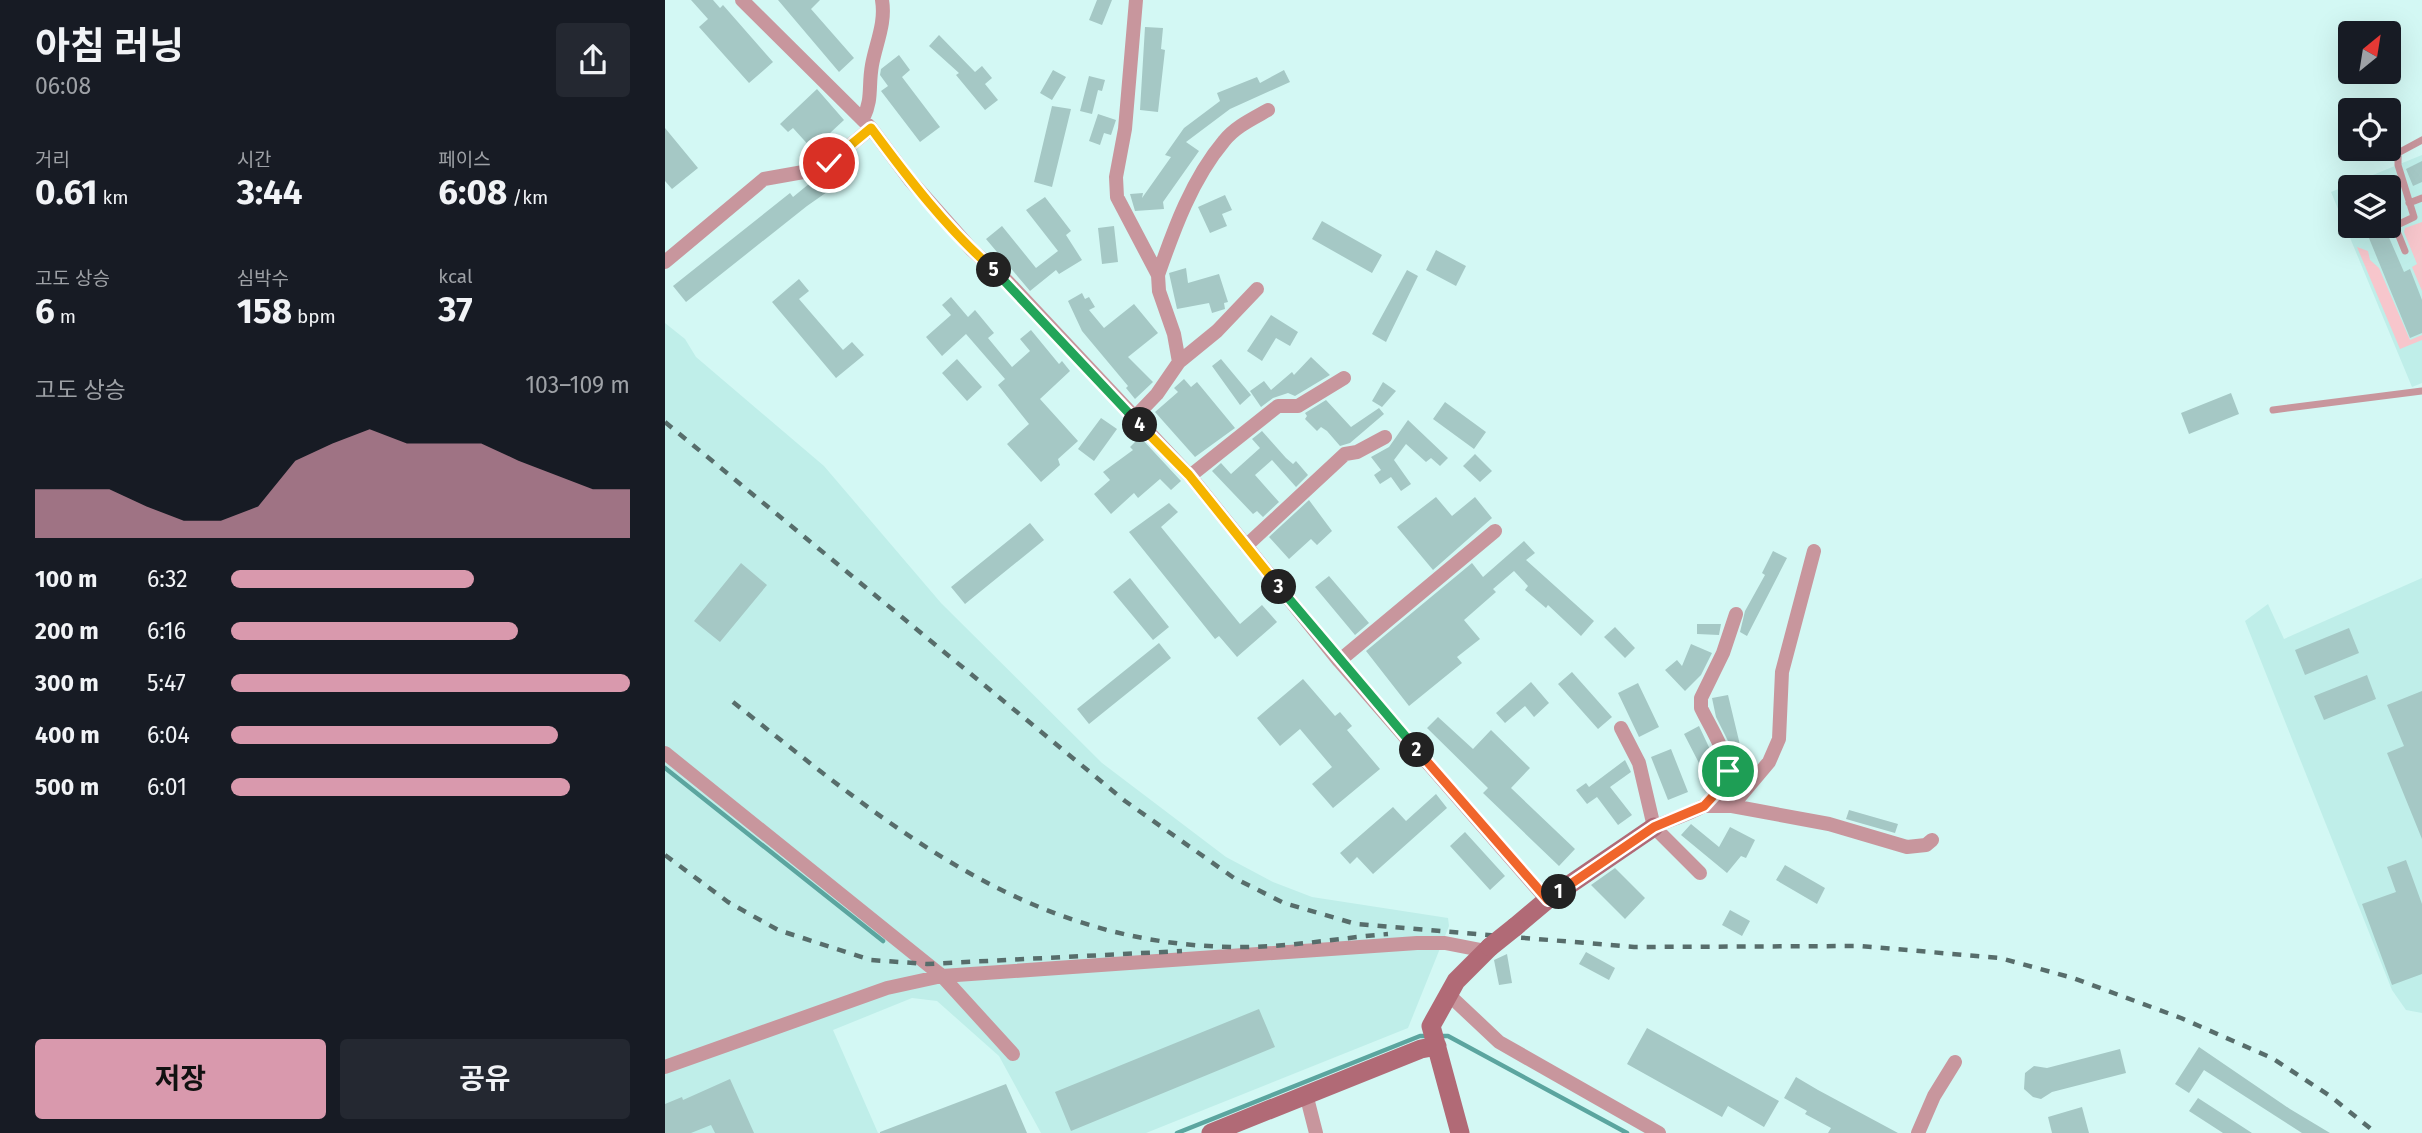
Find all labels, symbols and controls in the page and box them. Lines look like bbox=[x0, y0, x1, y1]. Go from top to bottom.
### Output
north arrow bbox=[2338, 21, 2401, 84]
map controls bbox=[2338, 21, 2401, 238]
text: 아침 러닝 bbox=[35, 23, 184, 69]
button: share bbox=[556, 23, 630, 97]
text: 06:08 bbox=[35, 72, 91, 100]
button: locate bbox=[2338, 98, 2401, 161]
pin bbox=[799, 133, 859, 193]
icon: check bbox=[810, 144, 848, 182]
text: 거리 bbox=[35, 148, 70, 171]
text: 시간 bbox=[237, 148, 272, 171]
text: 페이스 bbox=[438, 148, 491, 171]
text: 0.61 bbox=[35, 171, 98, 213]
text: 3:44 bbox=[237, 171, 303, 213]
text: 6:08 bbox=[438, 171, 507, 213]
button: layers bbox=[2338, 175, 2401, 238]
text: km bbox=[98, 186, 129, 209]
text: /km bbox=[507, 186, 548, 209]
pin: 5 bbox=[977, 252, 1011, 288]
text: 5 bbox=[988, 258, 999, 281]
text: kcal bbox=[438, 265, 473, 288]
text: 고도 상승 bbox=[35, 267, 110, 290]
text: 심박수 bbox=[237, 267, 289, 290]
text: 37 bbox=[438, 288, 473, 330]
text: 6 bbox=[35, 290, 55, 332]
text: 158 bbox=[237, 290, 292, 332]
text: m bbox=[55, 305, 76, 328]
text: bpm bbox=[292, 305, 336, 328]
text: 103–109 m bbox=[525, 371, 630, 399]
text: 고도 상승 bbox=[35, 376, 126, 404]
pin: 4 bbox=[1123, 408, 1157, 442]
text: 4 bbox=[1134, 413, 1145, 436]
text: 100 m bbox=[35, 565, 97, 593]
text: 6:32 bbox=[147, 565, 188, 593]
pin: 3 bbox=[1261, 570, 1297, 604]
text: 3 bbox=[1274, 575, 1283, 598]
text: 200 m bbox=[35, 617, 99, 645]
text: 6:16 bbox=[147, 617, 186, 645]
text: 300 m bbox=[35, 669, 99, 697]
text: 5:47 bbox=[147, 669, 186, 697]
text: 400 m bbox=[35, 721, 100, 749]
text: 6:04 bbox=[147, 721, 190, 749]
pin: 2 bbox=[1399, 732, 1435, 768]
text: 2 bbox=[1412, 738, 1421, 761]
pin bbox=[1698, 741, 1758, 801]
icon: arrive bbox=[1709, 752, 1747, 790]
text: 500 m bbox=[35, 773, 99, 801]
text: 6:01 bbox=[147, 773, 187, 801]
pin: 1 bbox=[1541, 874, 1577, 910]
text: 1 bbox=[1554, 880, 1563, 903]
button: 저장 bbox=[35, 1039, 326, 1119]
button: 공유 bbox=[340, 1039, 630, 1119]

